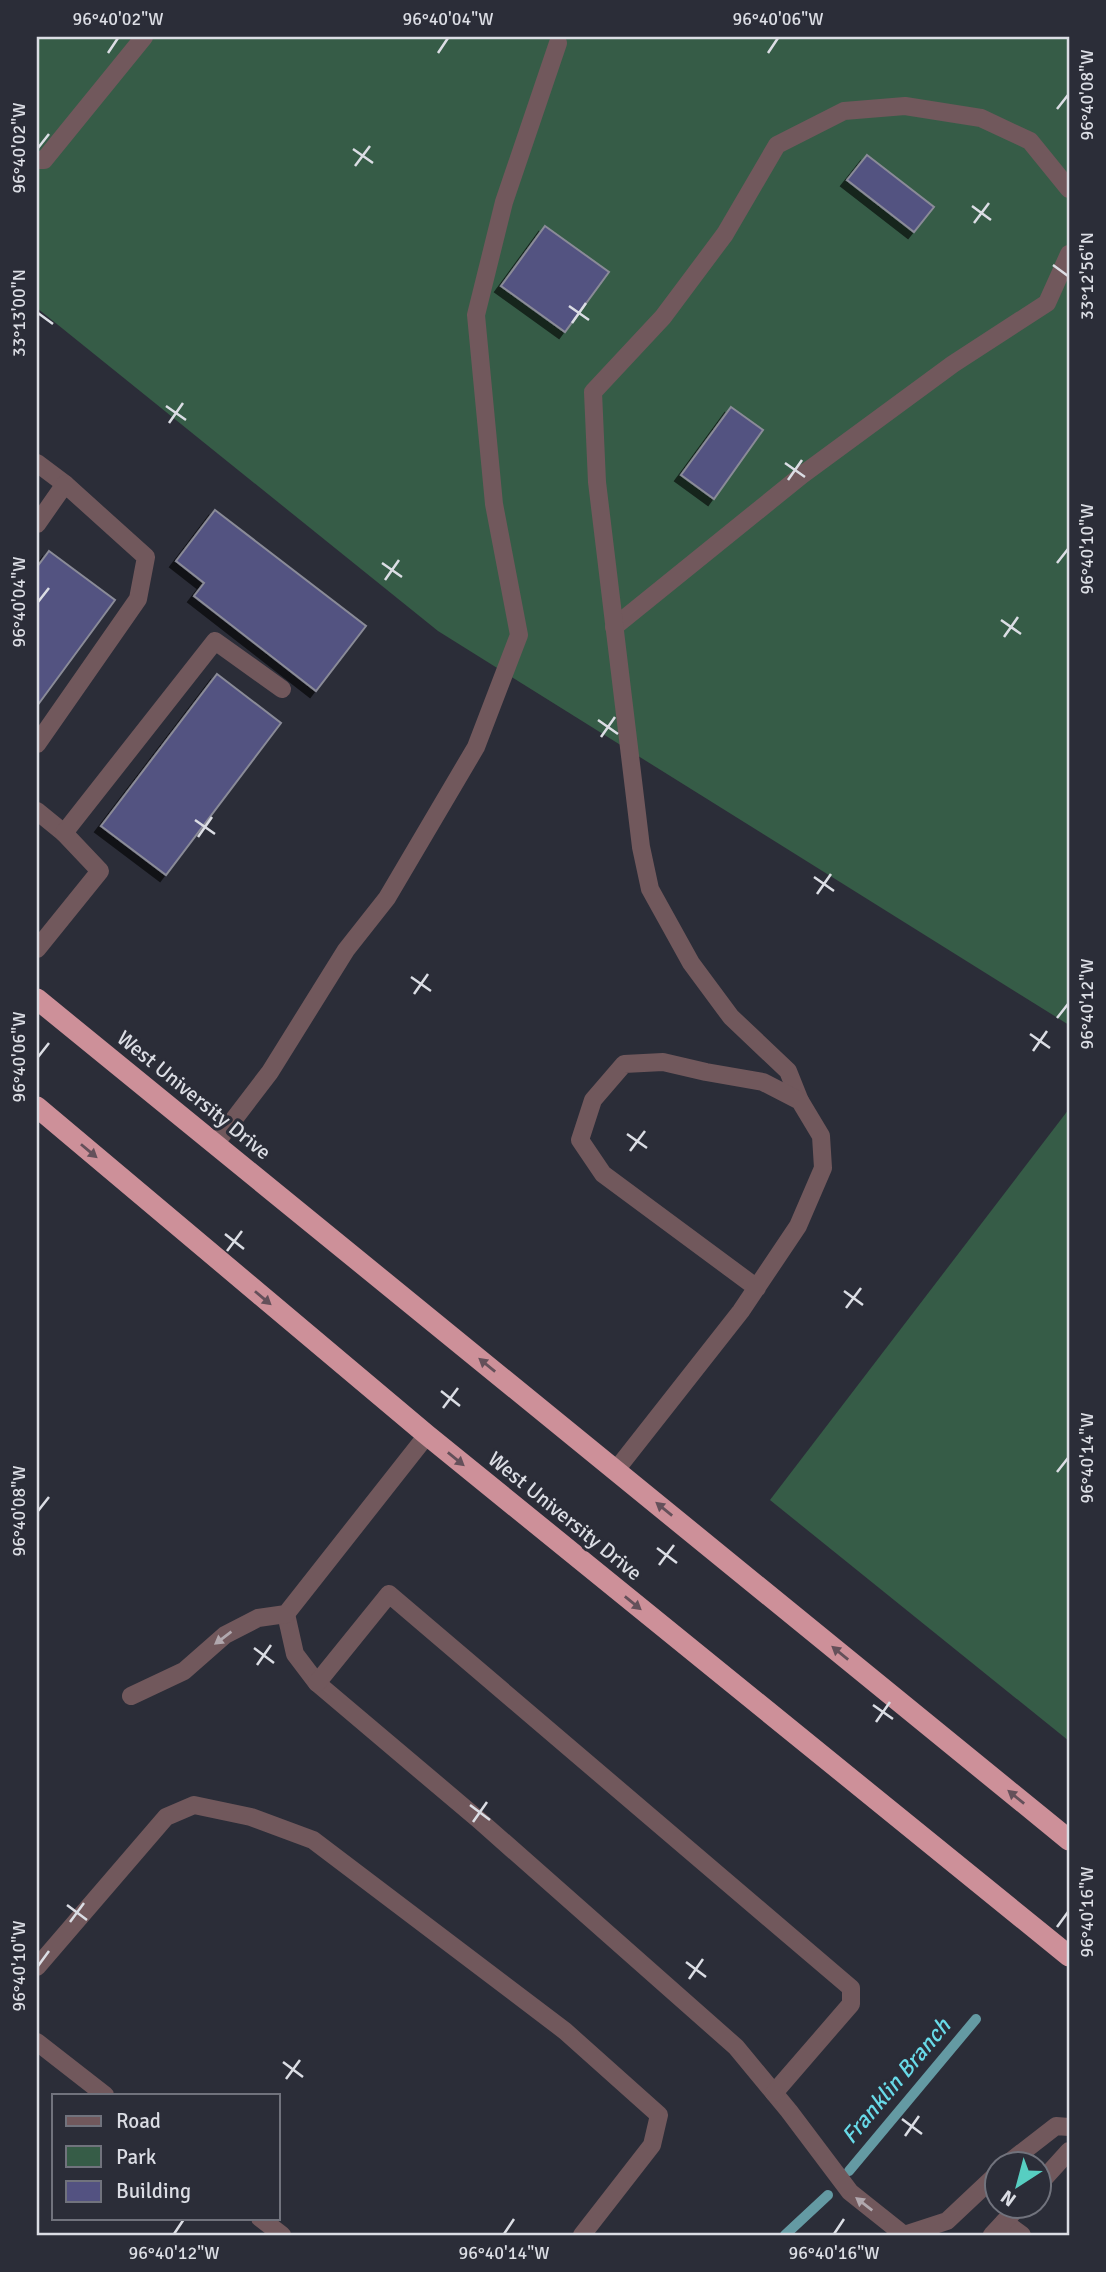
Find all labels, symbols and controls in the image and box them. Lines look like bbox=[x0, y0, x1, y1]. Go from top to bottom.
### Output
text: 96°40'02"W bbox=[73, 8, 163, 30]
text: 96°40'04"W bbox=[403, 8, 493, 30]
text: 96°40'06"W bbox=[733, 8, 823, 30]
text: 96°40'08"W bbox=[1076, 50, 1098, 140]
text: 96°40'02"W bbox=[8, 103, 30, 193]
text: 33°12'56"N bbox=[1076, 232, 1098, 320]
text: 33°13'00"N bbox=[8, 269, 30, 357]
text: 96°40'10"W bbox=[1076, 504, 1098, 594]
text: 96°40'04"W bbox=[8, 557, 30, 647]
text: 96°40'12"W bbox=[1076, 959, 1098, 1049]
text: 96°40'06"W bbox=[8, 1012, 30, 1102]
street label: West University Drive bbox=[112, 1025, 276, 1165]
one-way arrow bbox=[80, 1143, 98, 1159]
one-way arrow bbox=[254, 1290, 272, 1305]
one-way arrow bbox=[479, 1358, 497, 1373]
text: 96°40'14"W bbox=[1076, 1413, 1098, 1503]
street label: West University Drive bbox=[483, 1446, 647, 1586]
one-way arrow bbox=[448, 1451, 465, 1466]
text: 96°40'08"W bbox=[8, 1466, 30, 1556]
one-way arrow bbox=[655, 1502, 672, 1517]
one-way arrow bbox=[624, 1595, 641, 1610]
one-way arrow bbox=[214, 1631, 233, 1645]
one-way arrow bbox=[832, 1645, 850, 1660]
one-way arrow bbox=[1008, 1789, 1026, 1804]
text: 96°40'16"W bbox=[1076, 1867, 1098, 1957]
text: 96°40'10"W bbox=[8, 1921, 30, 2011]
water label: Franklin Branch bbox=[835, 2011, 958, 2150]
legend bbox=[52, 2094, 280, 2220]
text: Road bbox=[116, 2108, 161, 2134]
text: Park bbox=[116, 2144, 157, 2170]
north arrow bbox=[984, 2150, 1054, 2220]
text: Building bbox=[116, 2178, 191, 2204]
text: N bbox=[996, 2184, 1021, 2212]
one-way arrow bbox=[855, 2196, 873, 2211]
text: 96°40'12"W bbox=[129, 2242, 219, 2264]
text: 96°40'14"W bbox=[459, 2242, 549, 2264]
text: 96°40'16"W bbox=[789, 2242, 879, 2264]

